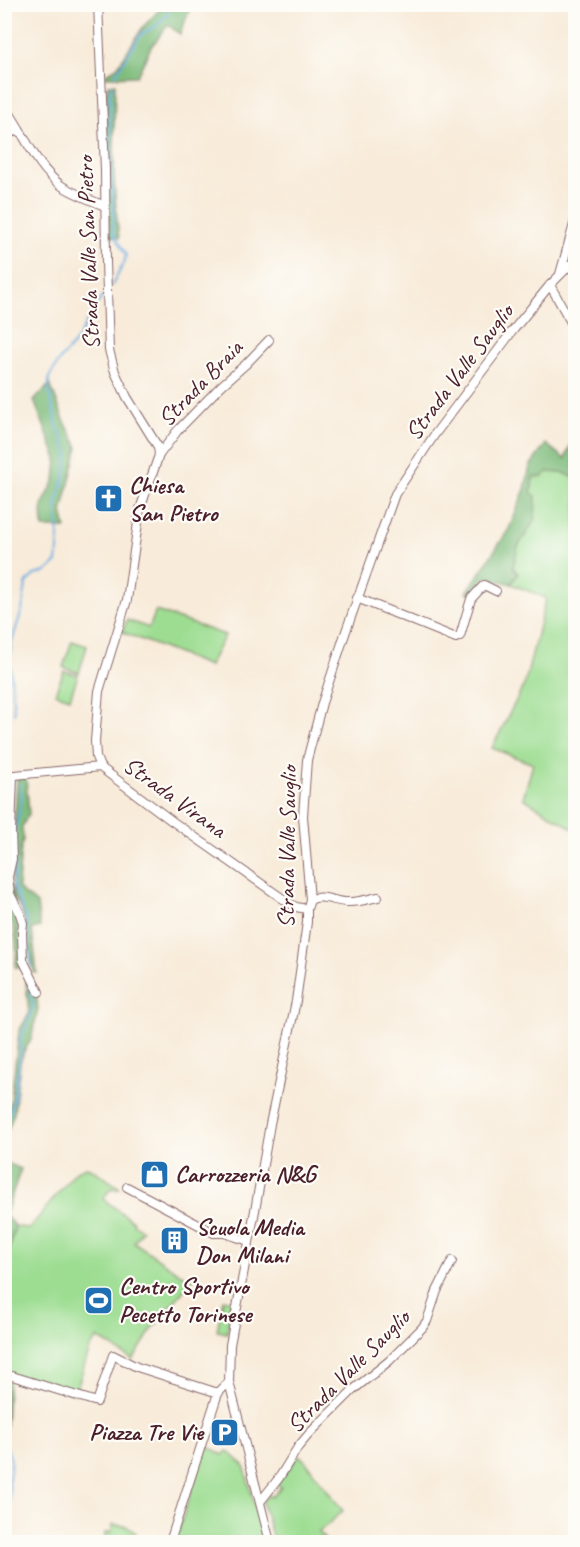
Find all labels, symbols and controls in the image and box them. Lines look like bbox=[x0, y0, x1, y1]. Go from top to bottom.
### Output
street label: Strada Valle San Pietro bbox=[70, 153, 106, 350]
street label: Strada Valle Sauglio bbox=[398, 296, 521, 446]
street label: Strada Braia bbox=[151, 332, 250, 433]
place label: Chiesa San Pietro bbox=[129, 470, 220, 528]
church icon: Chiesa San Pietro bbox=[92, 483, 124, 515]
street label: Strada Virana bbox=[118, 750, 233, 845]
street label: Strada Valle Sauglio bbox=[271, 763, 303, 928]
shop icon: Carrozzeria N&G bbox=[138, 1158, 170, 1190]
place label: Carrozzeria N&G bbox=[175, 1159, 319, 1189]
place label: Scuola Media Don Milani bbox=[196, 1212, 306, 1270]
building icon: Scuola Media Don Milani bbox=[159, 1225, 191, 1257]
place label: Centro Sportivo Pecetto Torinese bbox=[119, 1271, 253, 1329]
sports icon: Centro Sportivo Pecetto Torinese bbox=[82, 1284, 114, 1316]
street label: Strada Valle Sauglio bbox=[280, 1301, 418, 1439]
parking icon: Piazza Tre Vie bbox=[208, 1416, 240, 1448]
place label: Piazza Tre Vie bbox=[89, 1417, 205, 1447]

